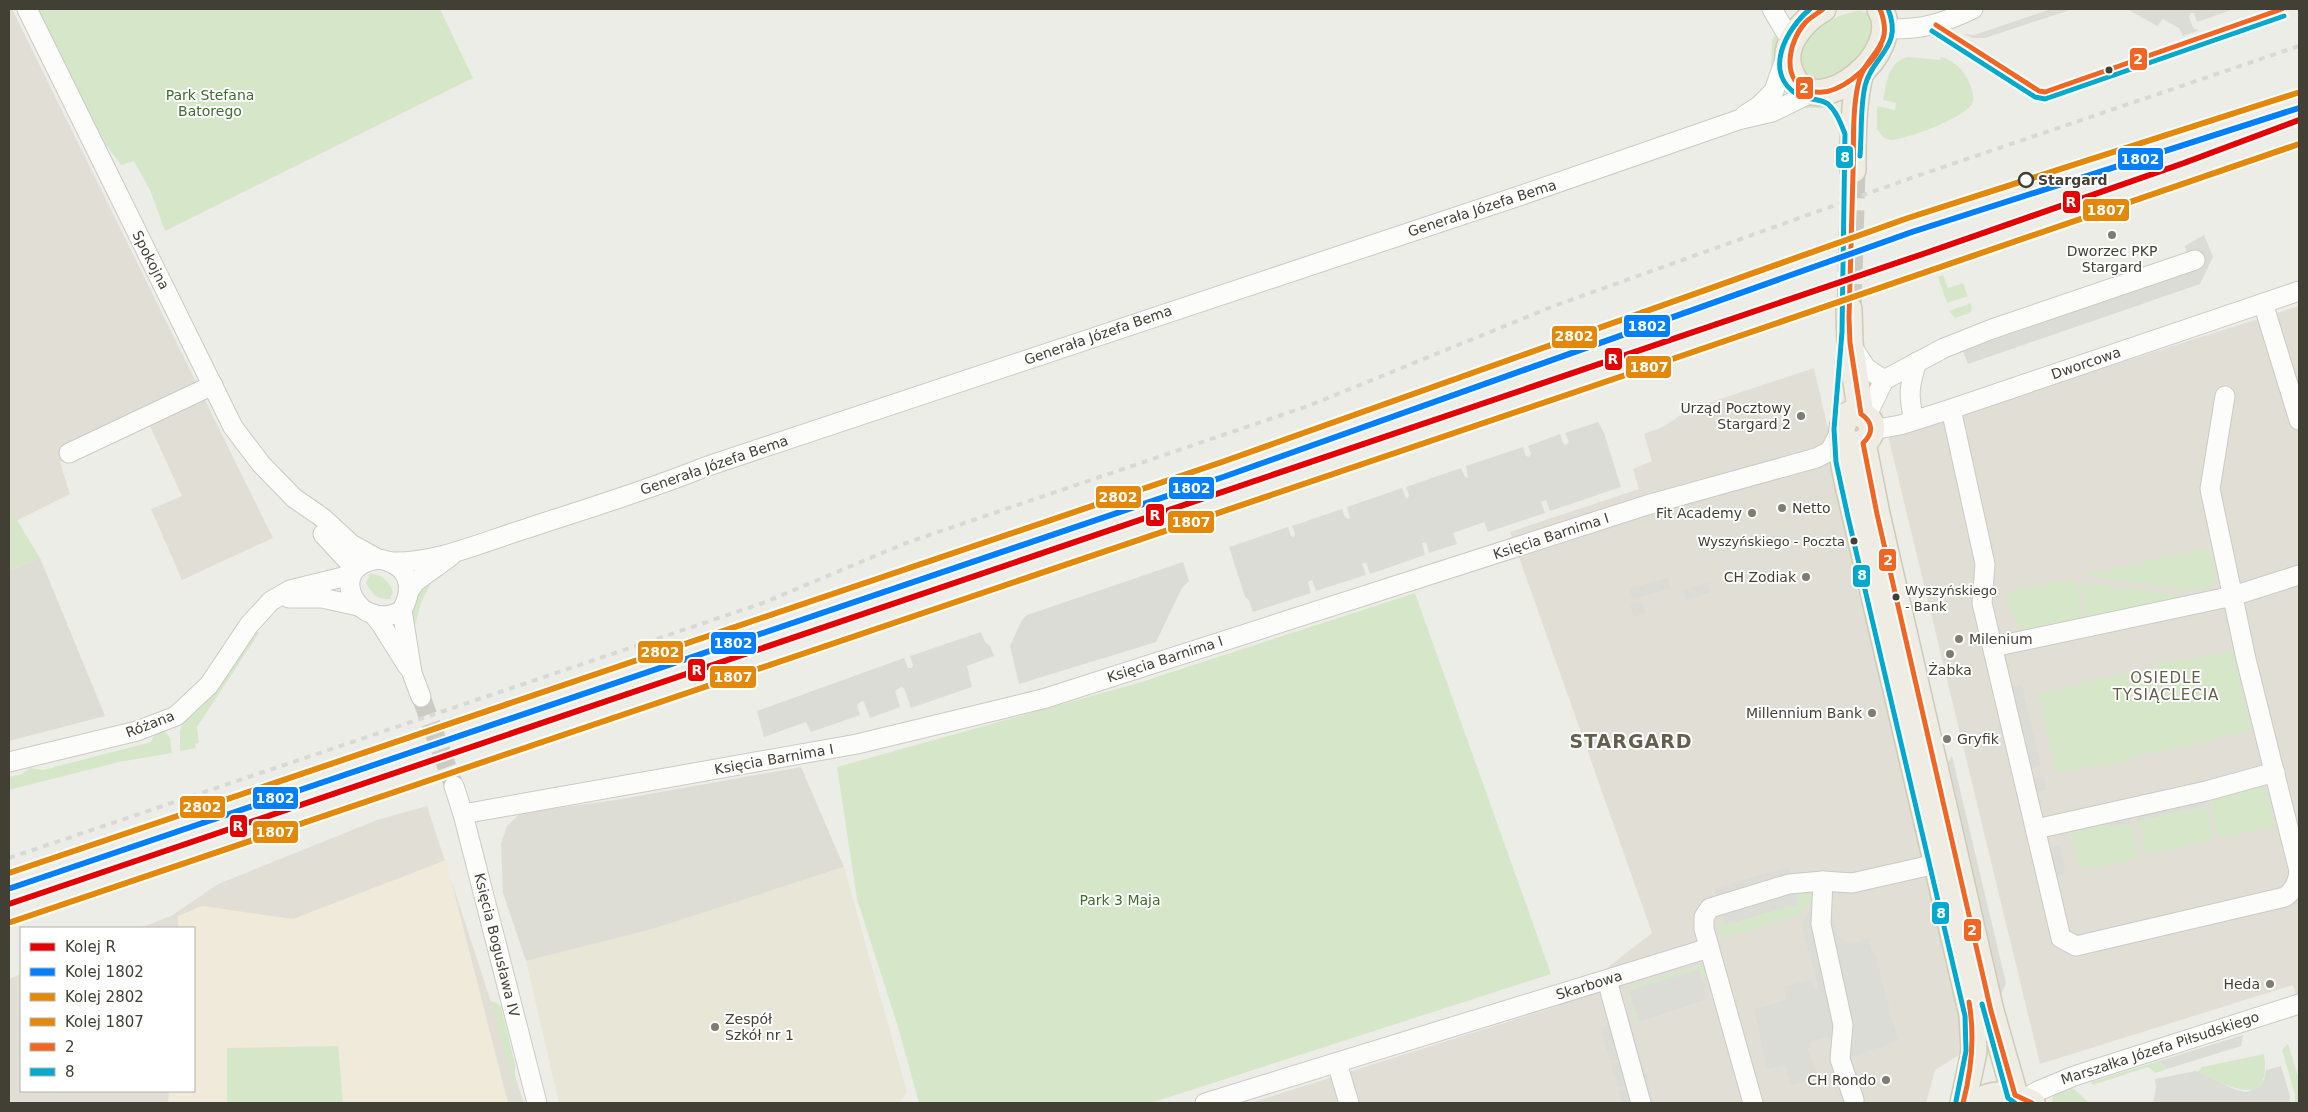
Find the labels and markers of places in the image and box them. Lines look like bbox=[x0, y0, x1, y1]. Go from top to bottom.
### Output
unlabelled marker bbox=[2104, 65, 2114, 75]
marker: Stargard bbox=[2018, 172, 2034, 188]
place label: Stargard bbox=[2038, 172, 2108, 188]
marker: Dworzec PKP Stargard bbox=[2106, 229, 2118, 241]
place label: Dworzec PKP Stargard bbox=[2067, 243, 2157, 275]
place label: Urząd Pocztowy Stargard 2 bbox=[1680, 400, 1791, 432]
marker: Urząd Pocztowy Stargard 2 bbox=[1795, 410, 1807, 422]
place label: Netto bbox=[1792, 500, 1831, 516]
marker: Netto bbox=[1776, 502, 1788, 514]
place label: Fit Academy bbox=[1656, 505, 1742, 521]
marker: Fit Academy bbox=[1746, 507, 1758, 519]
place label: Wyszyńskiego - Poczta bbox=[1698, 534, 1845, 549]
marker: Wyszyńskiego - Poczta bbox=[1849, 536, 1859, 546]
place label: CH Zodiak bbox=[1724, 569, 1797, 585]
marker: CH Zodiak bbox=[1800, 571, 1812, 583]
place label: Wyszyńskiego - Bank bbox=[1905, 583, 1997, 614]
marker: Wyszyńskiego - Bank bbox=[1891, 592, 1901, 602]
place label: Milenium bbox=[1969, 631, 2033, 647]
marker: Milenium bbox=[1953, 633, 1965, 645]
marker: Żabka bbox=[1944, 648, 1956, 660]
place label: Żabka bbox=[1928, 661, 1972, 678]
place label: Millennium Bank bbox=[1746, 705, 1863, 721]
marker: Millennium Bank bbox=[1866, 707, 1878, 719]
place label: Gryfik bbox=[1957, 731, 2000, 747]
marker: Gryfik bbox=[1941, 733, 1953, 745]
place label: Heda bbox=[2223, 976, 2260, 992]
marker: Heda bbox=[2264, 978, 2276, 990]
place label: Zespół Szkół nr 1 bbox=[725, 1011, 794, 1043]
marker: Zespół Szkół nr 1 bbox=[709, 1021, 721, 1033]
place label: CH Rondo bbox=[1807, 1072, 1876, 1088]
marker: CH Rondo bbox=[1880, 1074, 1892, 1086]

